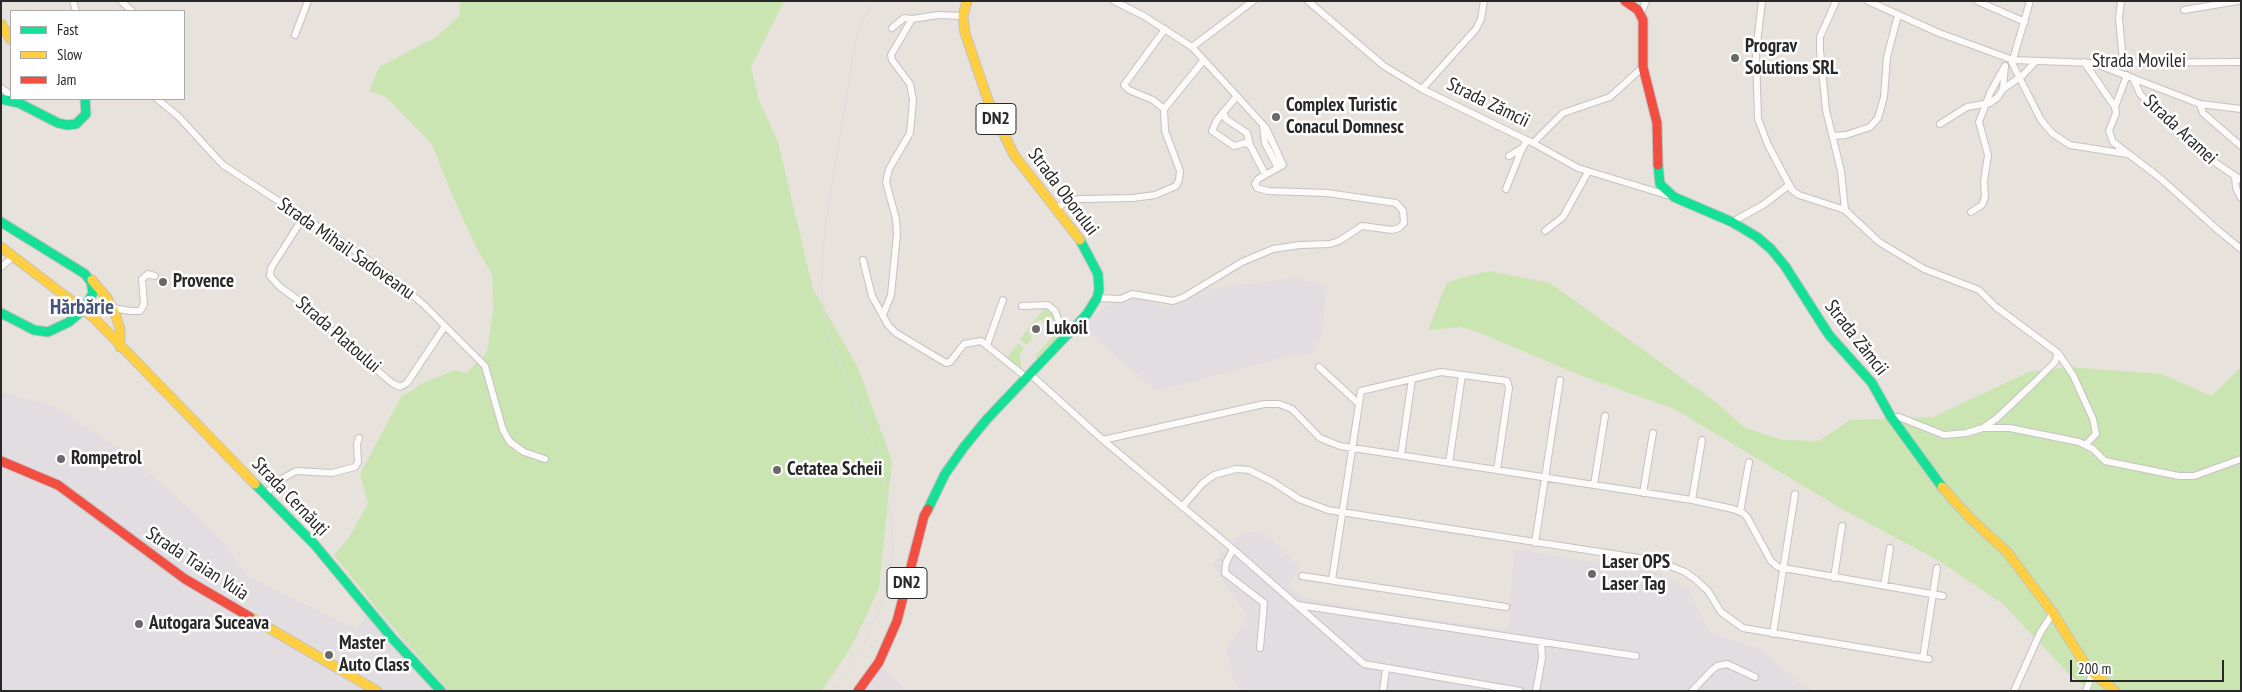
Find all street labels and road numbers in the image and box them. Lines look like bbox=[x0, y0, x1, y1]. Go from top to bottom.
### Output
street label: Strada Movilei bbox=[2092, 51, 2186, 73]
street label: Strada Zămcii bbox=[1443, 73, 1533, 133]
street label: Strada Aramei bbox=[2139, 90, 2221, 170]
road number: DN2 bbox=[976, 104, 1016, 134]
street label: Strada Oborului bbox=[1023, 144, 1103, 240]
street label: Strada Mihail Sadoveanu bbox=[273, 193, 419, 305]
street label: Strada Platoului bbox=[291, 292, 385, 378]
street label: Strada Zămcii bbox=[1820, 296, 1892, 380]
street label: Strada Cernăuți bbox=[247, 453, 333, 541]
street label: Strada Traian Vuia bbox=[141, 522, 253, 606]
road number: DN2 bbox=[887, 568, 927, 598]

